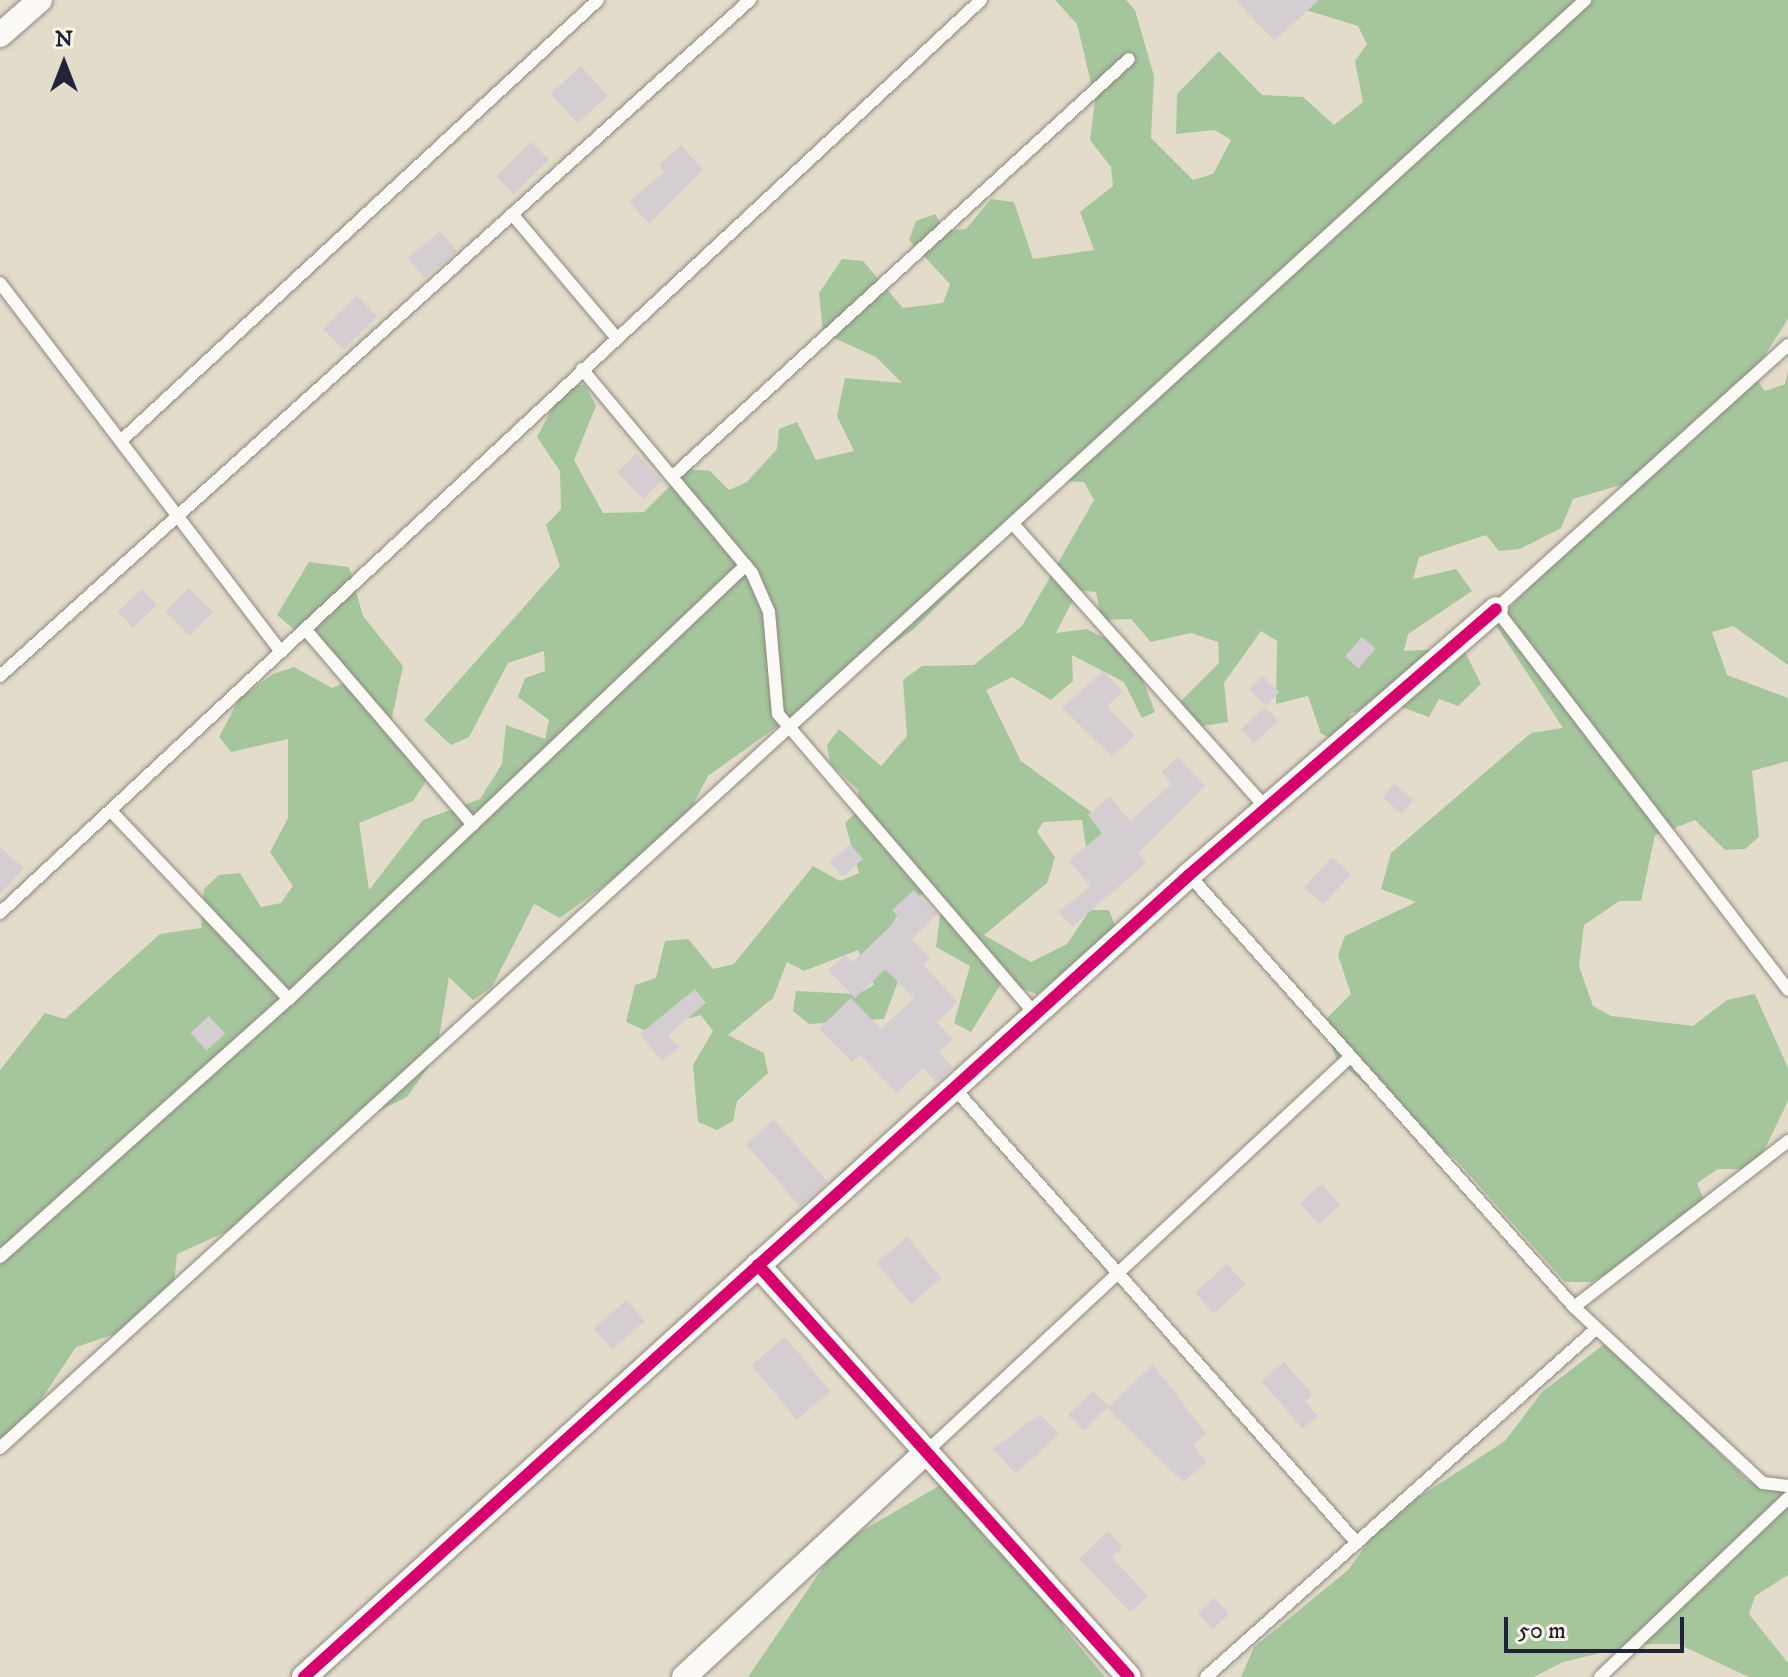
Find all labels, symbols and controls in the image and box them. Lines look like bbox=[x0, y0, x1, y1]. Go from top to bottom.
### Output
north arrow bbox=[24, 24, 104, 104]
text: N bbox=[55, 26, 73, 53]
scale bar bbox=[1508, 1601, 1688, 1651]
text: 50 m bbox=[1518, 1616, 1566, 1646]

